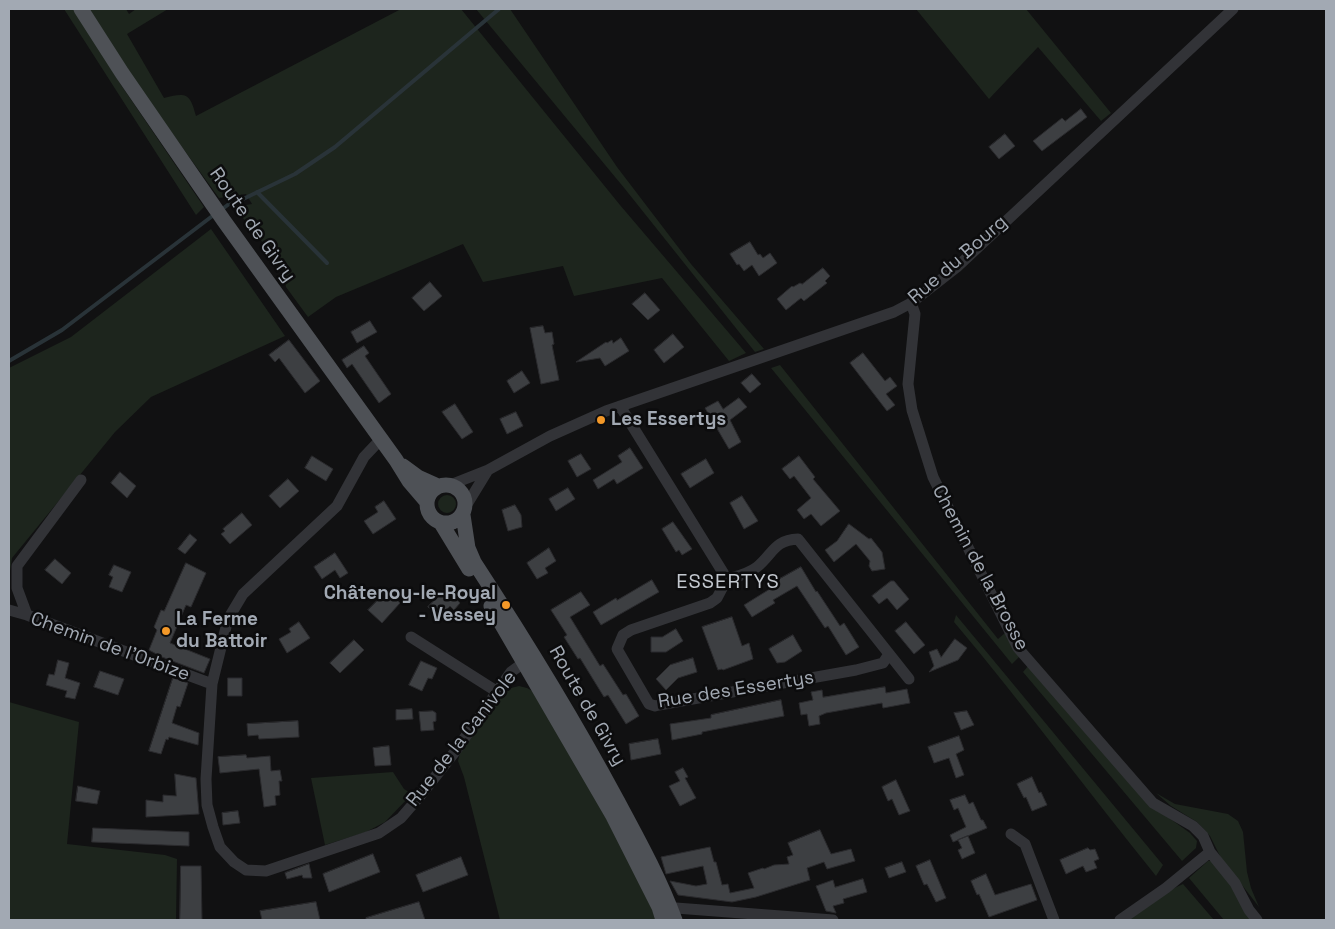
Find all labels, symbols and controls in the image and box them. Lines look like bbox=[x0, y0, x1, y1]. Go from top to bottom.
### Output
street label: Route de Givry bbox=[204, 163, 300, 287]
street label: Rue du Bourg bbox=[904, 211, 1012, 309]
place label: Les Essertys bbox=[611, 409, 726, 431]
marker: Les Essertys bbox=[595, 414, 607, 426]
street label: Chemin de la Brosse bbox=[927, 481, 1033, 655]
district label: ESSERTYS bbox=[675, 571, 781, 595]
place label: Châtenoy-le-Royal - Vessey bbox=[324, 583, 496, 627]
marker: Châtenoy-le-Royal - Vessey bbox=[500, 599, 512, 611]
street label: Chemin de l'Orbize bbox=[27, 608, 193, 686]
place label: La Ferme du Battoir bbox=[176, 609, 267, 653]
marker: La Ferme du Battoir bbox=[160, 625, 172, 637]
street label: Route de Givry bbox=[544, 642, 630, 770]
street label: Rue des Essertys bbox=[656, 666, 816, 714]
street label: Rue de la Canivole bbox=[402, 667, 522, 811]

